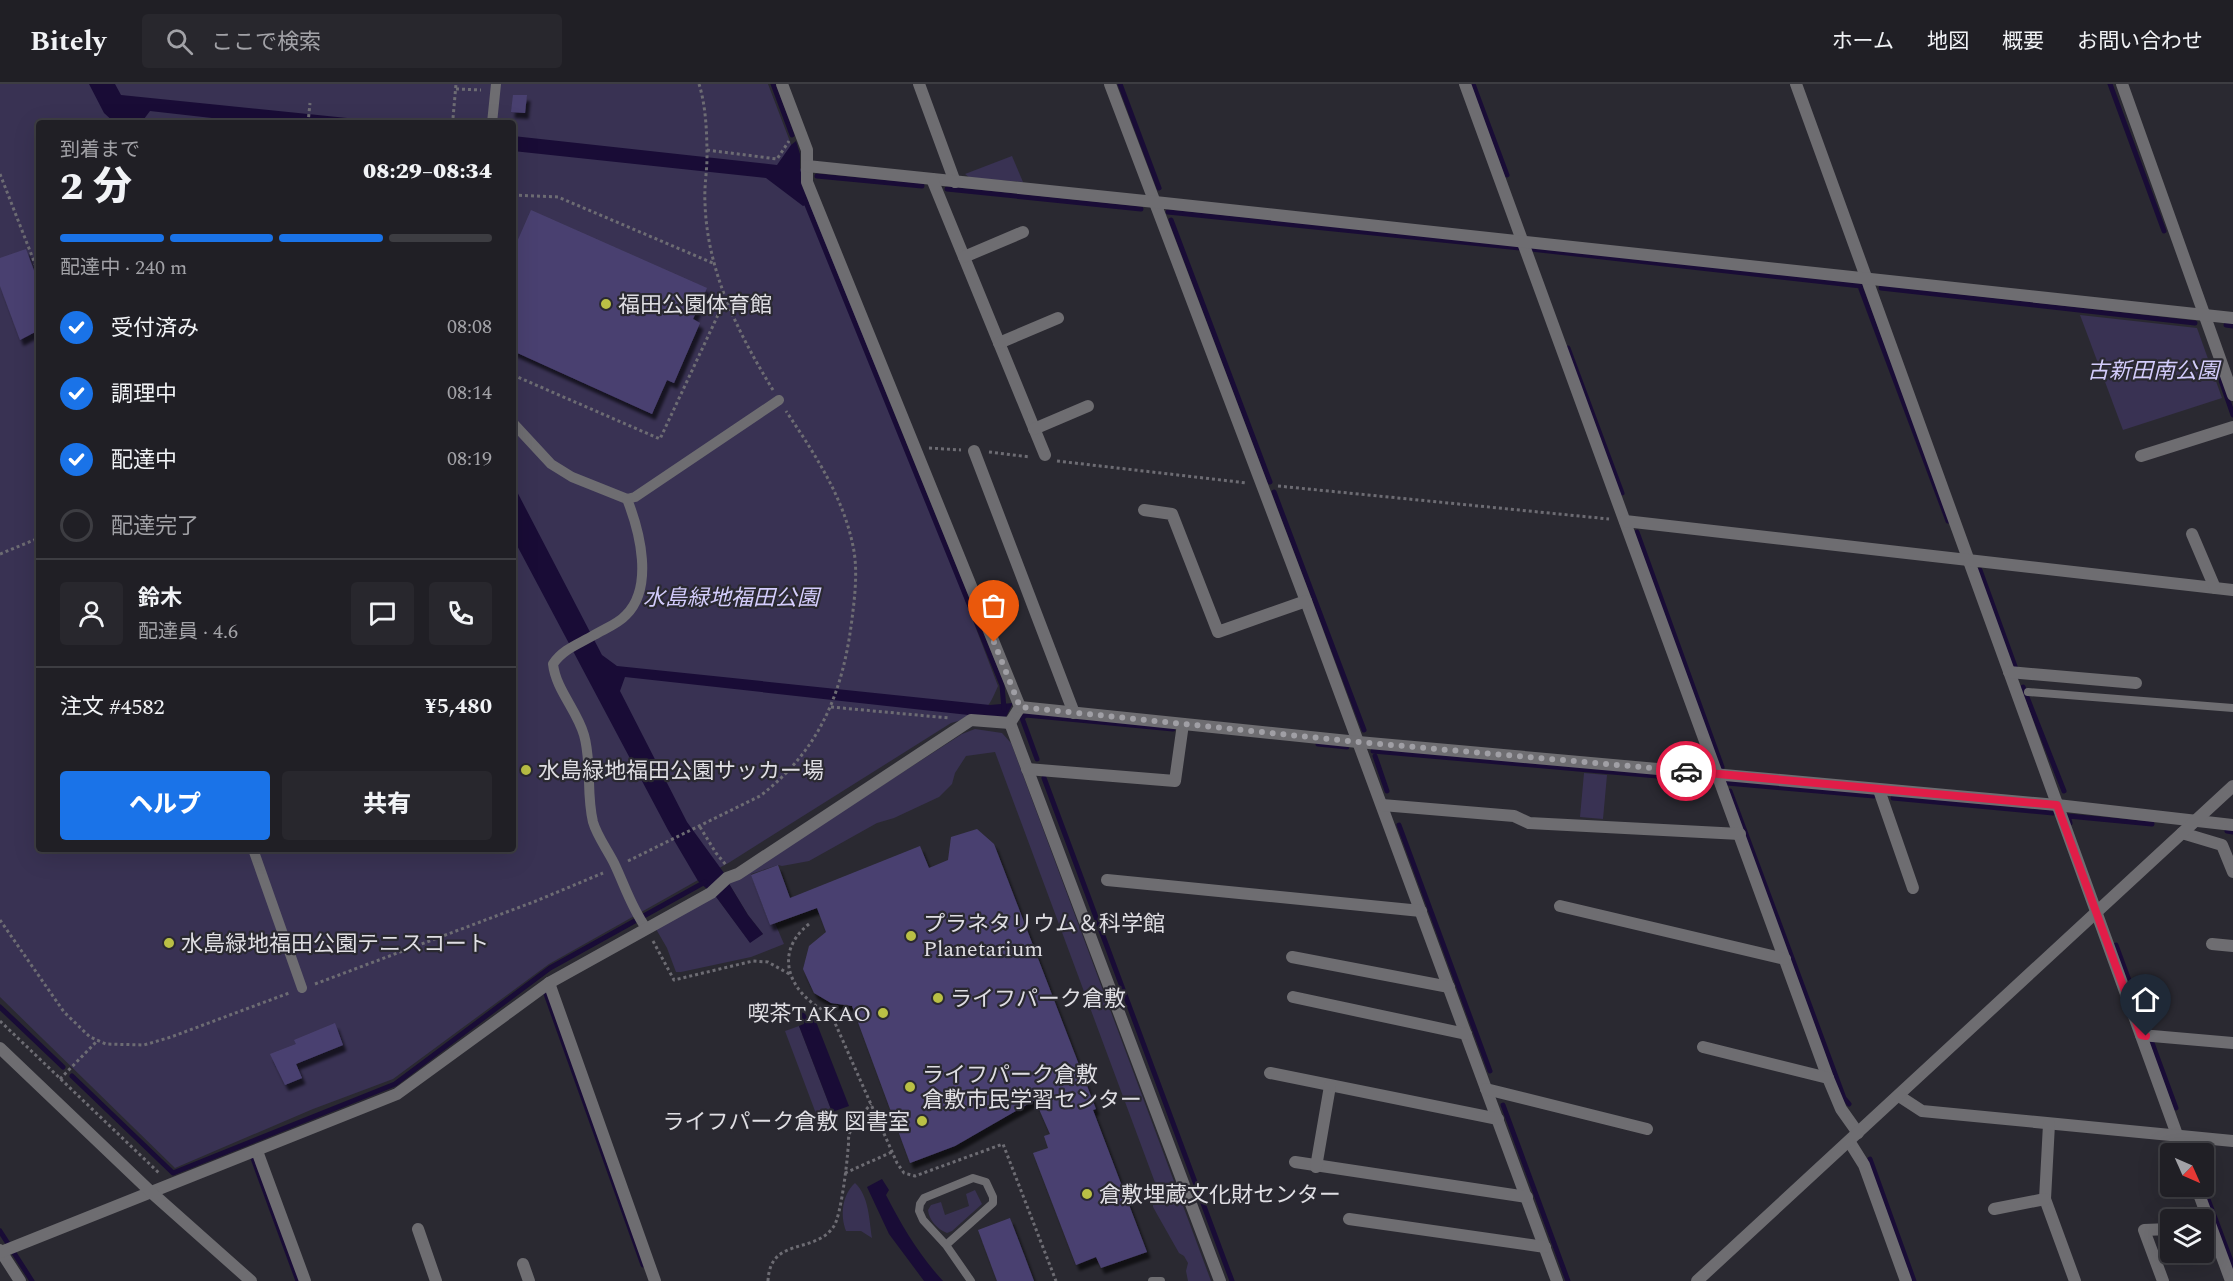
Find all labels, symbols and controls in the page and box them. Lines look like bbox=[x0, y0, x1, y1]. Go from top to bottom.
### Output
search box bbox=[142, 14, 562, 68]
text: Bitely bbox=[30, 20, 106, 63]
icon: search bbox=[163, 25, 196, 58]
text: ここで検索 bbox=[211, 26, 321, 59]
text: ホーム bbox=[1832, 26, 1894, 58]
text: 地図 bbox=[1927, 26, 1969, 58]
text: 概要 bbox=[2002, 26, 2044, 58]
text: お問い合わせ bbox=[2077, 26, 2203, 58]
text: 到着まで bbox=[60, 135, 140, 165]
text: 08:29–08:34 bbox=[363, 155, 492, 188]
text: 2 分 bbox=[60, 158, 132, 217]
text: 配達中 · 240 m bbox=[60, 253, 187, 283]
place label: 福田公園体育館 bbox=[618, 289, 772, 322]
marker: 福田公園体育館 bbox=[599, 297, 613, 311]
icon: check bbox=[60, 311, 93, 344]
text: 受付済み bbox=[111, 312, 199, 345]
text: 08:08 bbox=[447, 312, 492, 342]
park label: 古新田南公園 bbox=[2087, 355, 2222, 388]
icon: check bbox=[60, 377, 93, 410]
text: 調理中 bbox=[111, 378, 177, 411]
text: 08:14 bbox=[447, 378, 492, 408]
icon: check bbox=[60, 443, 93, 476]
text: 配達中 bbox=[111, 444, 177, 477]
text: 08:19 bbox=[447, 444, 492, 474]
text: 配達完了 bbox=[111, 510, 199, 543]
pin bbox=[968, 580, 1019, 642]
button: person bbox=[60, 582, 123, 645]
text: 鈴木 bbox=[138, 582, 182, 615]
button: chat bbox=[351, 582, 414, 645]
button: phone bbox=[429, 582, 492, 645]
park label: 水島緑地福田公園 bbox=[643, 582, 822, 615]
icon: bag bbox=[977, 589, 1010, 622]
text: 配達員 · 4.6 bbox=[138, 617, 238, 647]
text: ¥5,480 bbox=[424, 690, 492, 723]
text: 注文 #4582 bbox=[60, 691, 165, 724]
courier bbox=[1656, 741, 1716, 801]
place label: 水島緑地福田公園サッカー場 bbox=[538, 755, 824, 788]
icon: car bbox=[1670, 755, 1703, 788]
marker: 水島緑地福田公園サッカー場 bbox=[519, 763, 533, 777]
button: ヘルプ bbox=[60, 771, 270, 840]
button: 共有 bbox=[282, 771, 492, 840]
place label: プラネタリウム＆科学館 Planetarium bbox=[923, 908, 1165, 966]
place label: 水島緑地福田公園テニスコート bbox=[181, 928, 489, 961]
marker: プラネタリウム＆科学館 Planetarium bbox=[904, 929, 918, 943]
marker: 水島緑地福田公園テニスコート bbox=[162, 936, 176, 950]
pin bbox=[2120, 974, 2171, 1036]
place label: ライフパーク倉敷 bbox=[950, 983, 1126, 1016]
icon: home bbox=[2129, 983, 2162, 1016]
marker: ライフパーク倉敷 bbox=[931, 991, 945, 1005]
place label: 喫茶TAKAO bbox=[748, 998, 871, 1031]
marker: 喫茶TAKAO bbox=[876, 1006, 890, 1020]
place label: ライフパーク倉敷 倉敷市民学習センター bbox=[922, 1059, 1142, 1117]
marker: ライフパーク倉敷 倉敷市民学習センター bbox=[903, 1080, 917, 1094]
place label: ライフパーク倉敷 図書室 bbox=[662, 1106, 910, 1139]
marker: ライフパーク倉敷 図書室 bbox=[915, 1114, 929, 1128]
north arrow bbox=[2160, 1143, 2214, 1197]
map controls bbox=[2160, 1143, 2214, 1263]
place label: 倉敷埋蔵文化財センター bbox=[1099, 1179, 1341, 1212]
marker: 倉敷埋蔵文化財センター bbox=[1080, 1187, 1094, 1201]
button: layers bbox=[2160, 1209, 2214, 1263]

